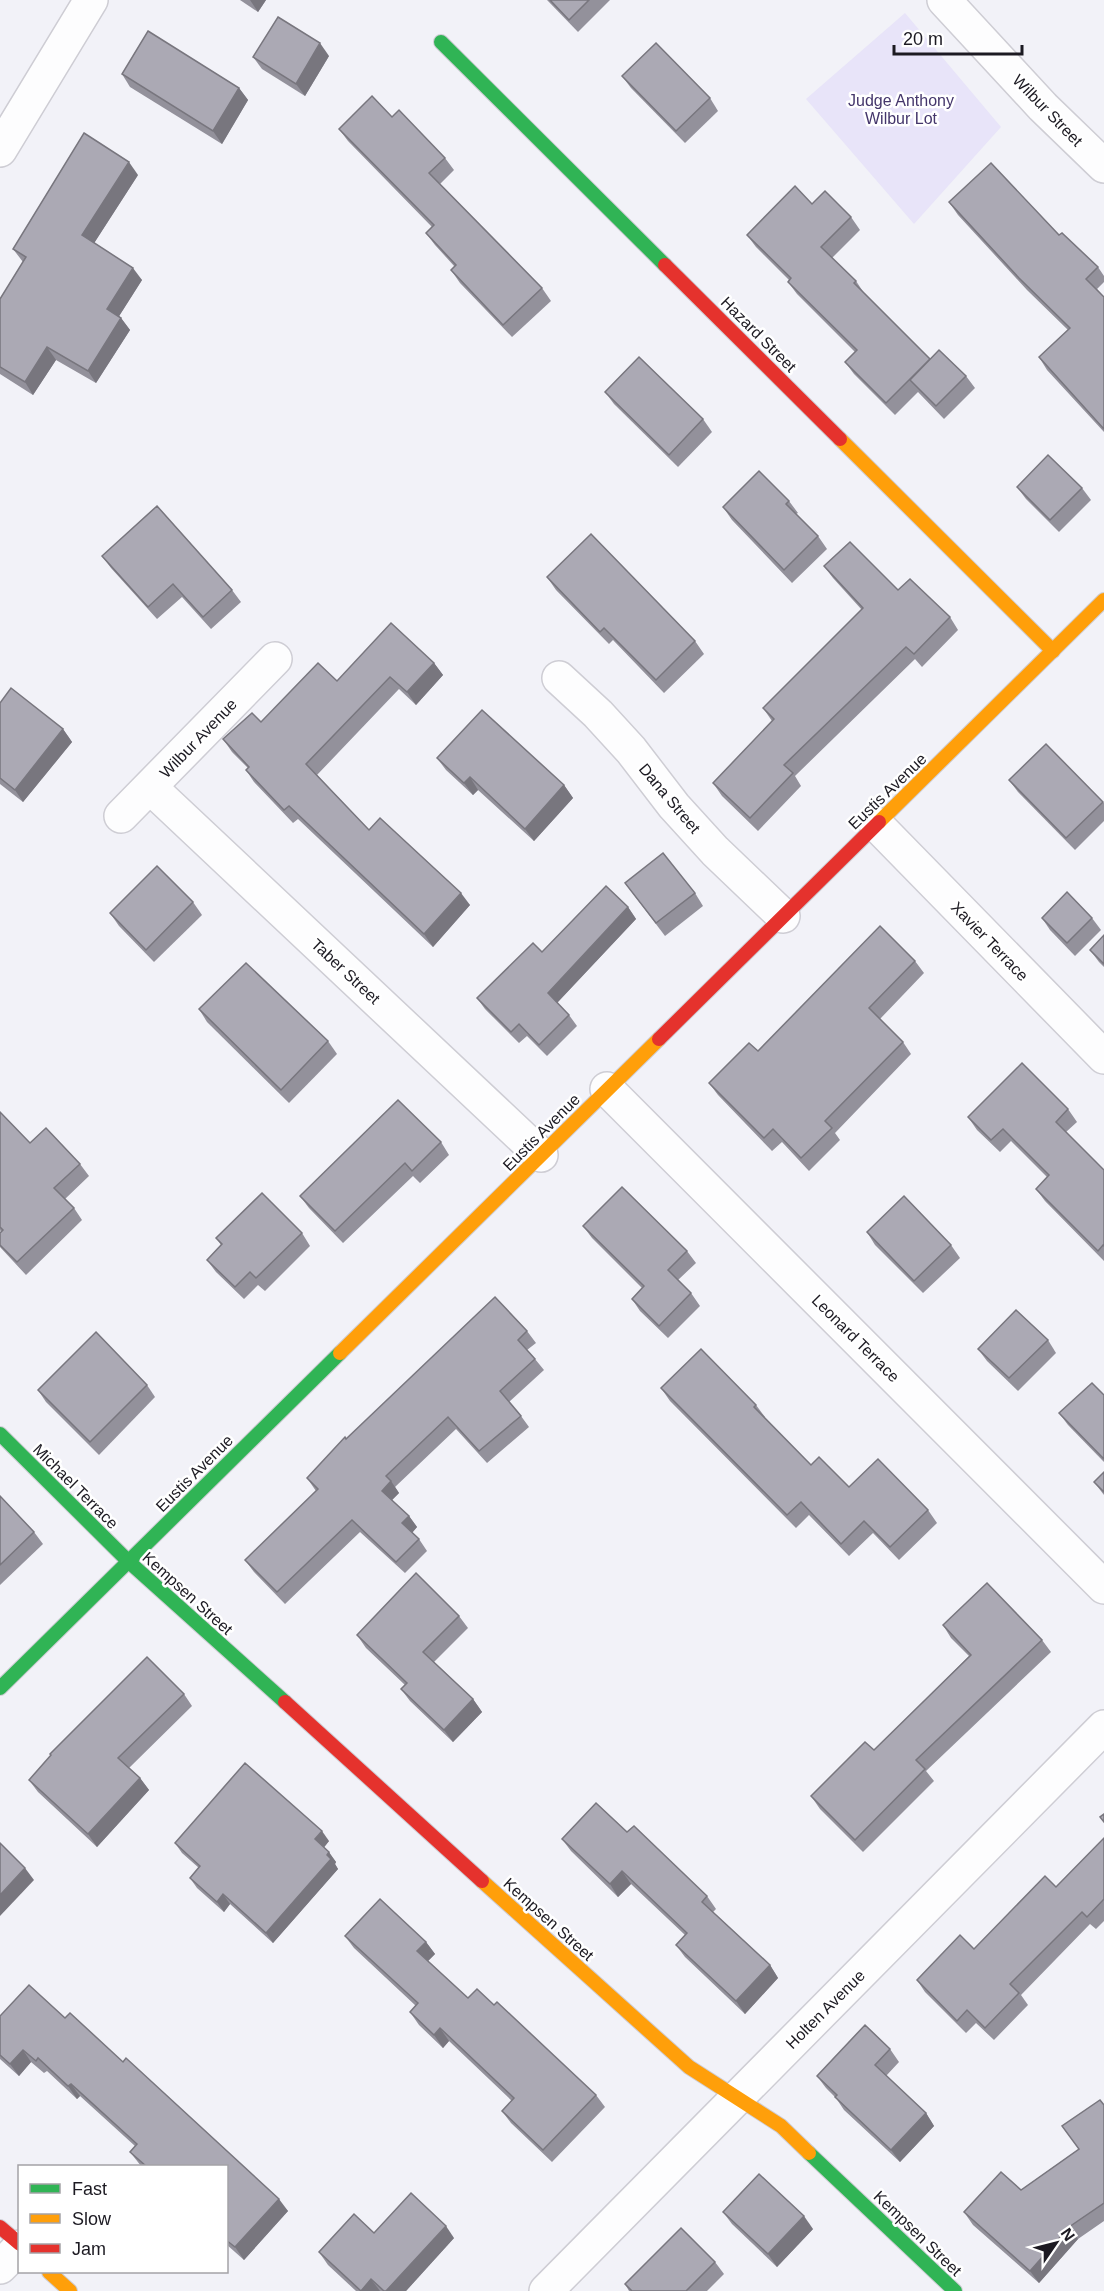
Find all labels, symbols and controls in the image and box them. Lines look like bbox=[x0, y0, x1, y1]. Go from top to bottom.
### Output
scale bar bbox=[894, 18, 1022, 56]
text: 20 m bbox=[903, 29, 943, 49]
street label: Wilbur Street bbox=[1009, 71, 1086, 150]
park label: Judge Anthony Wilbur Lot bbox=[848, 92, 954, 127]
street label: Hazard Street bbox=[718, 293, 800, 376]
street label: Wilbur Avenue bbox=[157, 695, 240, 781]
street label: Eustis Avenue bbox=[845, 750, 930, 833]
street label: Dana Street bbox=[636, 760, 704, 837]
street label: Xavier Terrace bbox=[948, 898, 1032, 984]
street label: Taber Street bbox=[308, 935, 384, 1008]
street label: Eustis Avenue bbox=[500, 1091, 583, 1174]
street label: Leonard Terrace bbox=[809, 1291, 903, 1386]
street label: Eustis Avenue bbox=[153, 1432, 236, 1515]
street label: Michael Terrace bbox=[30, 1441, 122, 1532]
street label: Kempsen Street bbox=[139, 1549, 236, 1638]
street label: Kempsen Street bbox=[500, 1875, 597, 1964]
street label: Holten Avenue bbox=[783, 1967, 868, 2052]
legend bbox=[18, 2165, 228, 2273]
text: Fast bbox=[72, 2179, 107, 2199]
street label: Kempsen Street bbox=[870, 2187, 965, 2280]
text: Slow bbox=[72, 2209, 112, 2229]
north arrow bbox=[1026, 2213, 1086, 2273]
text: N bbox=[1058, 2225, 1078, 2244]
text: Jam bbox=[72, 2239, 106, 2259]

